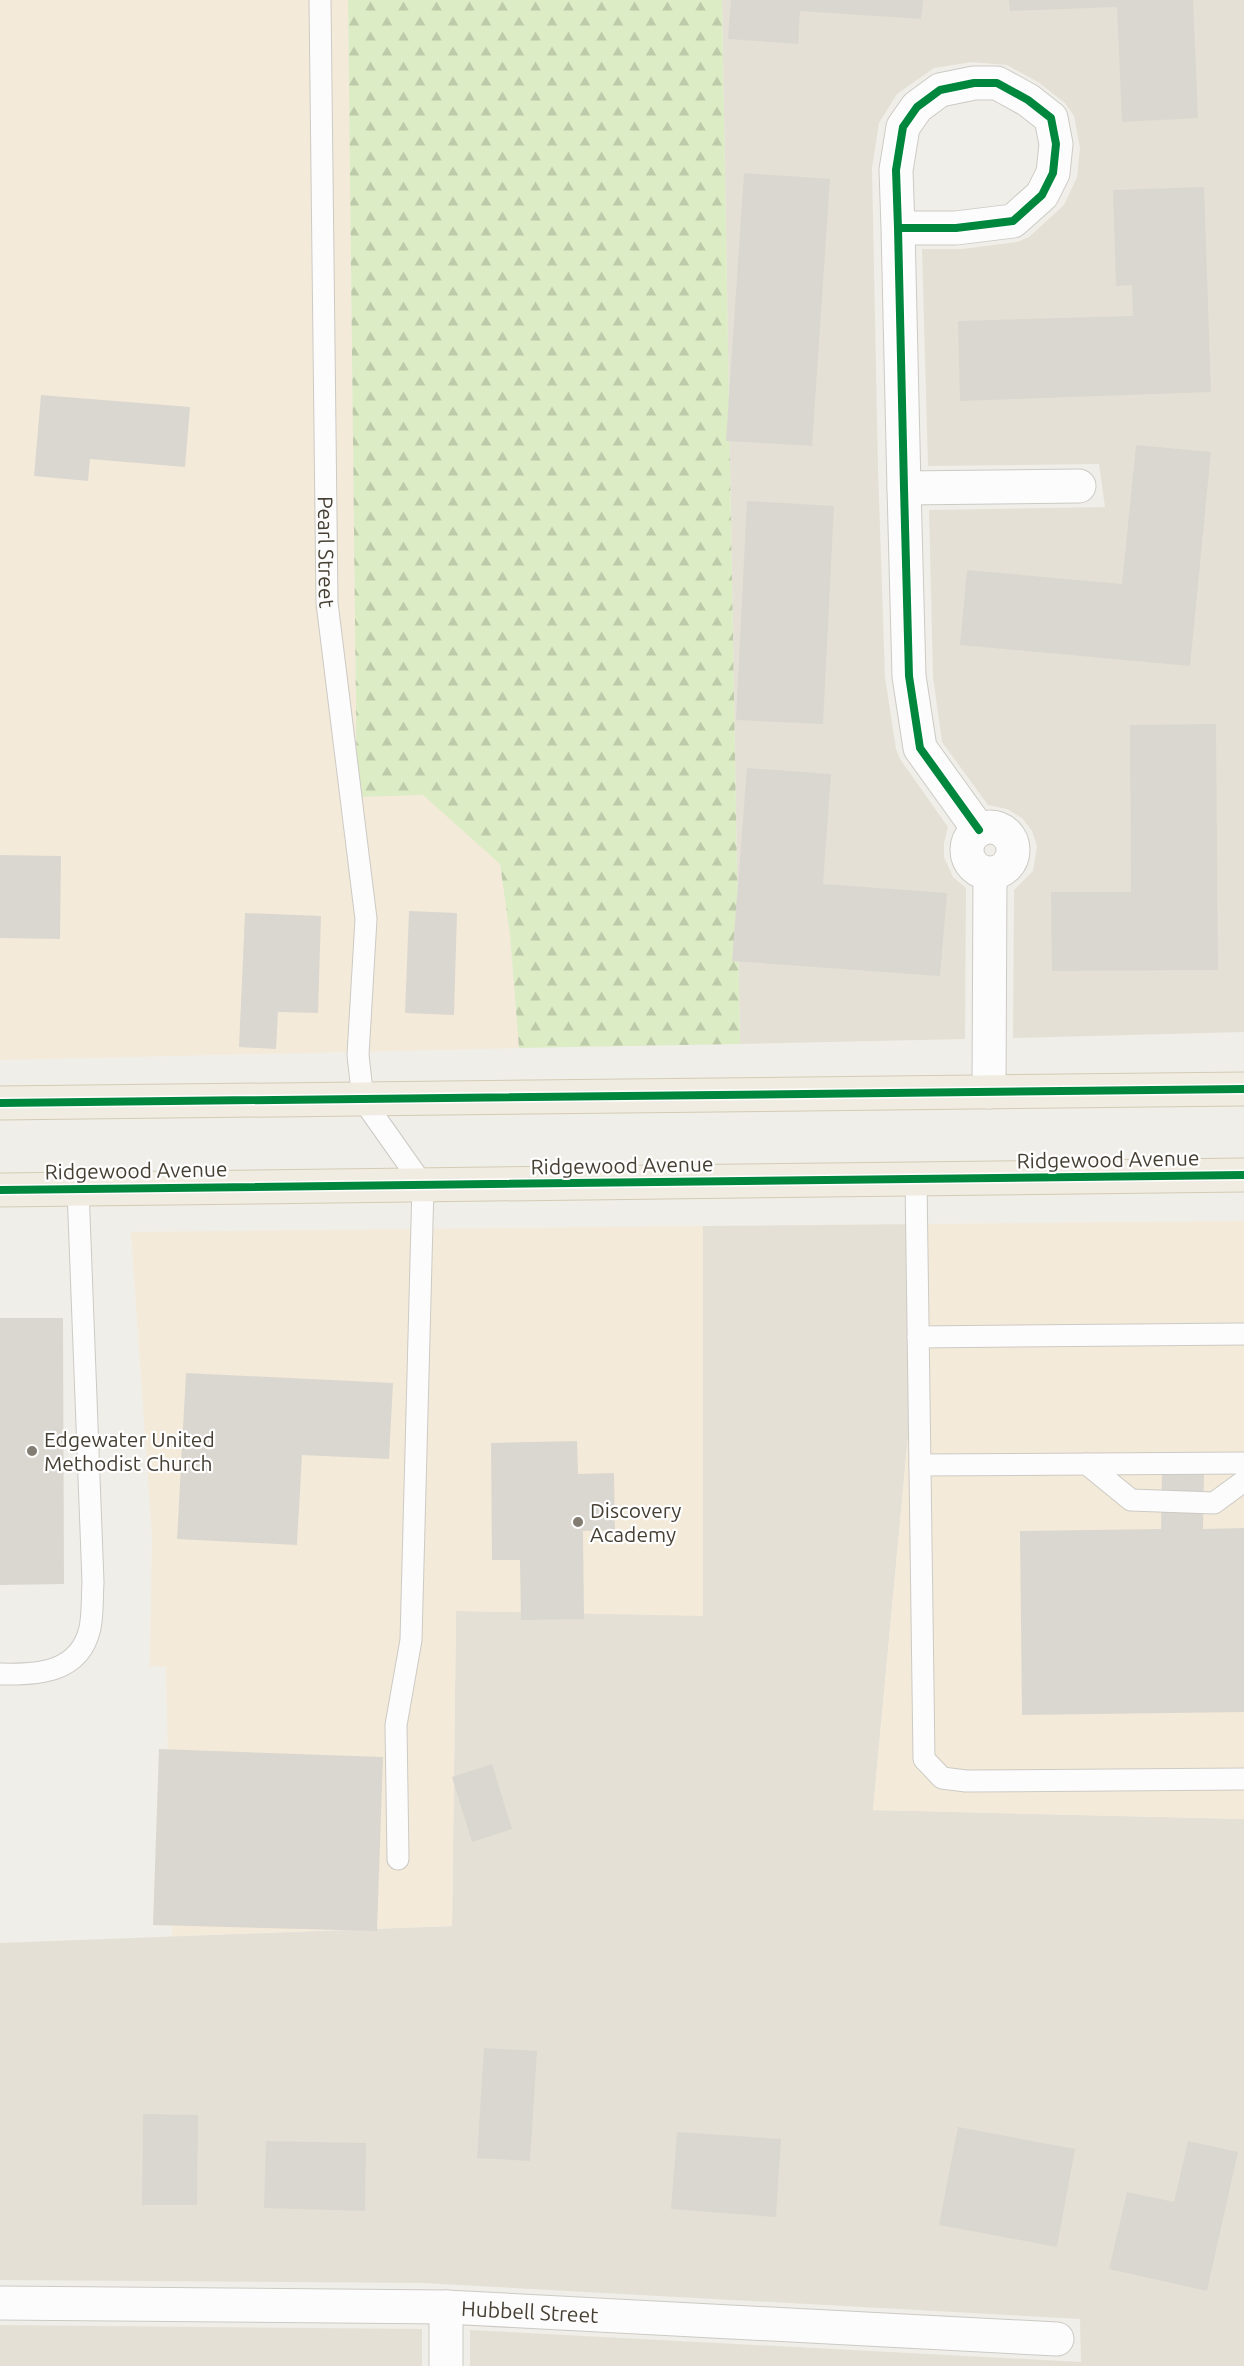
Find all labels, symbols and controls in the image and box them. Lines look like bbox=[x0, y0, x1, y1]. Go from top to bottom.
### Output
street label: Pearl Street bbox=[314, 496, 339, 609]
street label: Ridgewood Avenue bbox=[1016, 1145, 1200, 1173]
street label: Ridgewood Avenue bbox=[530, 1151, 714, 1179]
street label: Ridgewood Avenue bbox=[44, 1156, 228, 1184]
place label: Edgewater United Methodist Church bbox=[44, 1427, 215, 1475]
marker: Edgewater United Methodist Church bbox=[25, 1444, 39, 1458]
place label: Discovery Academy bbox=[590, 1498, 681, 1546]
marker: Discovery Academy bbox=[571, 1515, 585, 1529]
street label: Hubbell Street bbox=[461, 2296, 599, 2327]

